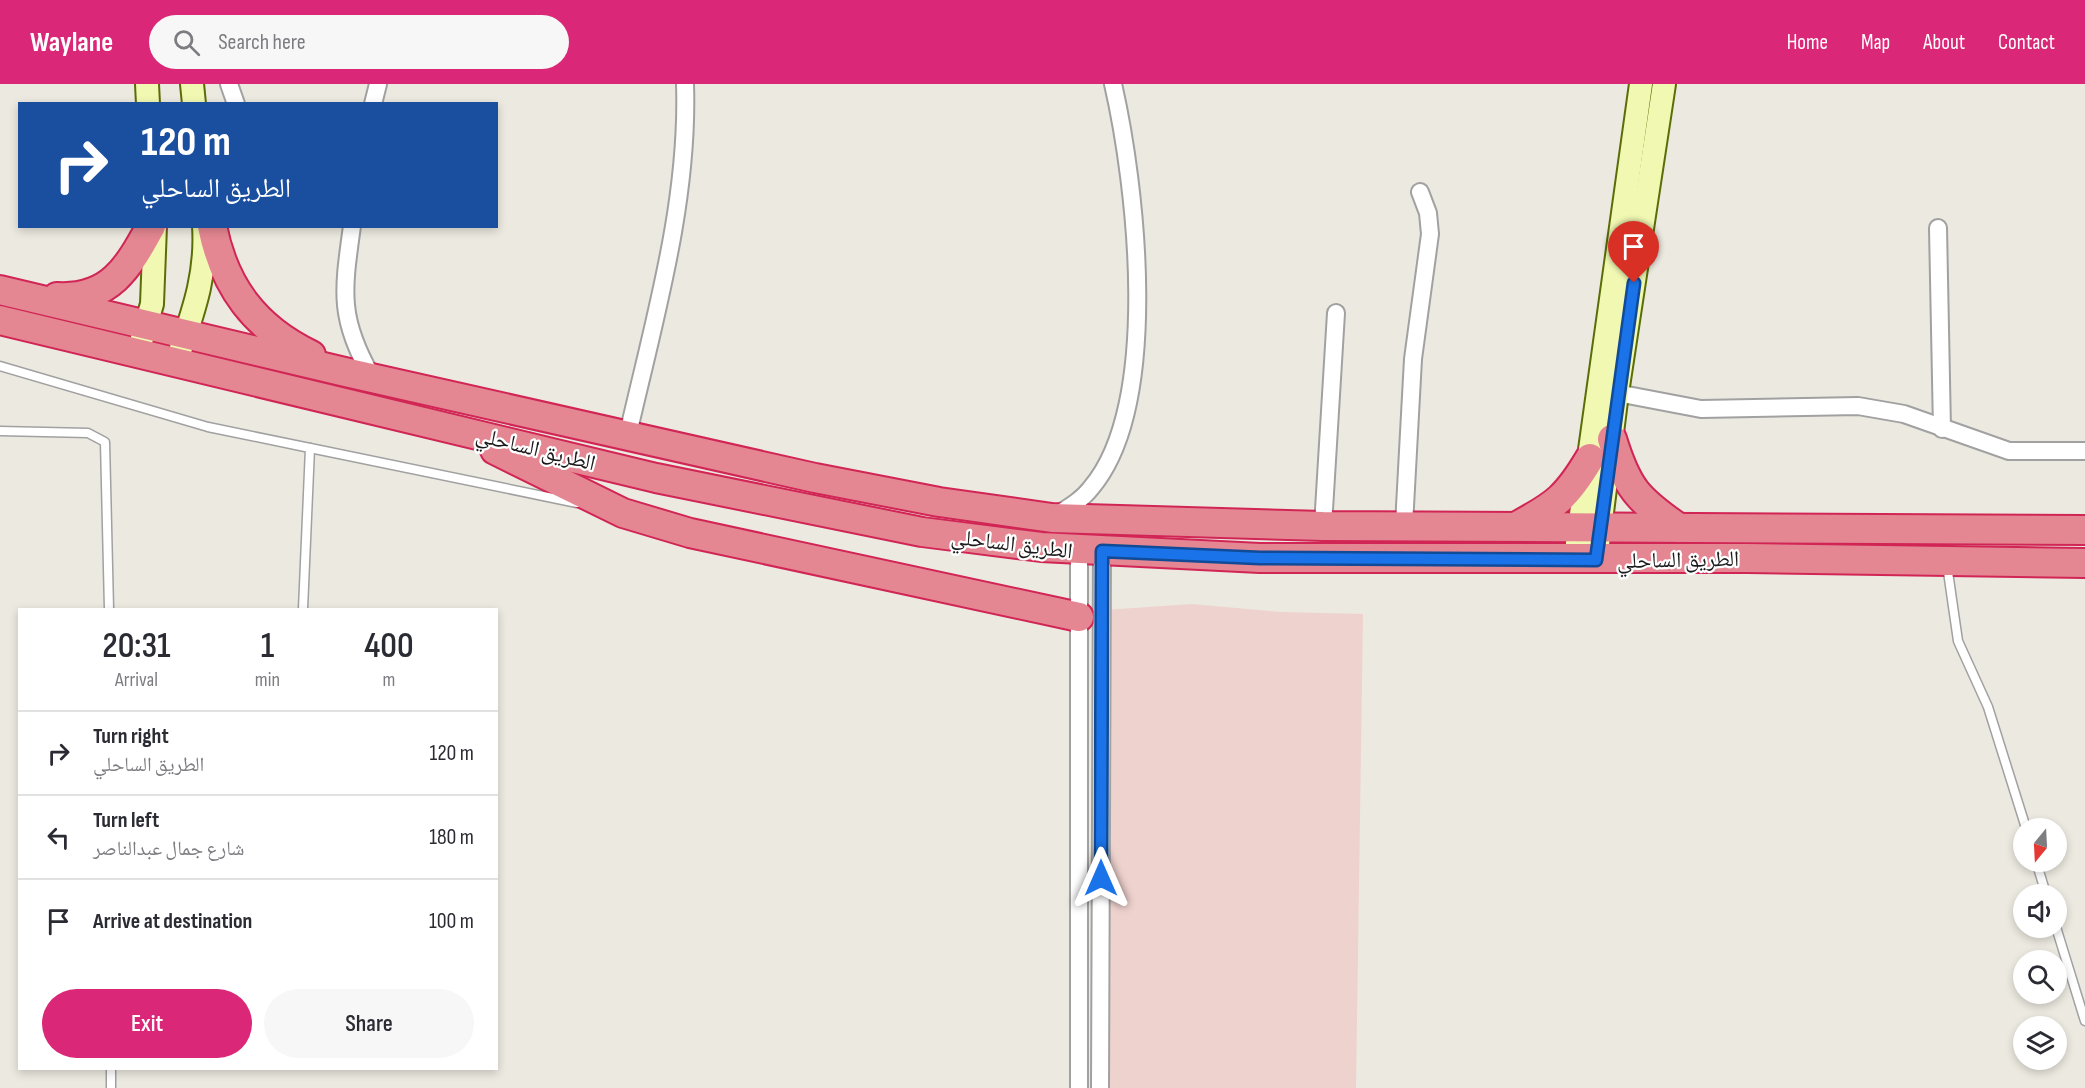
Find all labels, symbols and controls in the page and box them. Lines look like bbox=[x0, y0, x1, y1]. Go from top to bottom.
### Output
search box bbox=[149, 15, 569, 69]
text: Waylane bbox=[30, 26, 113, 59]
icon: search bbox=[170, 26, 203, 59]
text: Search here bbox=[218, 29, 306, 56]
text: Home bbox=[1787, 30, 1828, 55]
text: Map bbox=[1861, 30, 1890, 55]
text: About bbox=[1923, 30, 1965, 55]
text: Contact bbox=[1998, 30, 2055, 55]
text: 120 m bbox=[141, 117, 231, 168]
icon: right bbox=[42, 126, 120, 204]
text: الطريق الساحلي bbox=[141, 173, 291, 205]
pin bbox=[1608, 221, 1659, 283]
icon: arrive bbox=[1617, 230, 1650, 263]
street label: الطريق الساحلي bbox=[472, 422, 598, 480]
street label: الطريق الساحلي bbox=[949, 524, 1074, 568]
street label: الطريق الساحلي bbox=[1617, 546, 1739, 578]
text: 20:31 bbox=[102, 625, 171, 668]
text: 1 bbox=[261, 625, 274, 668]
text: 400 bbox=[364, 625, 414, 668]
text: Arrival bbox=[115, 668, 158, 692]
text: min bbox=[255, 668, 280, 692]
text: m bbox=[383, 668, 395, 692]
text: Turn right bbox=[93, 723, 169, 750]
icon: right bbox=[42, 737, 75, 770]
text: 120 m bbox=[430, 740, 474, 767]
text: الطريق الساحلي bbox=[93, 753, 204, 777]
text: Turn left bbox=[93, 807, 159, 834]
north arrow bbox=[2013, 818, 2067, 872]
map controls bbox=[2013, 818, 2067, 1070]
icon: left bbox=[42, 821, 75, 854]
text: 180 m bbox=[429, 824, 474, 851]
text: شارع جمال عبدالناصر bbox=[93, 837, 244, 861]
position arrow bbox=[1069, 846, 1133, 910]
button: sound bbox=[2013, 884, 2067, 938]
icon: arrive bbox=[42, 905, 75, 938]
text: Arrive at destination bbox=[93, 908, 252, 935]
text: 100 m bbox=[429, 908, 474, 935]
button: search bbox=[2013, 950, 2067, 1004]
button: Exit bbox=[42, 989, 252, 1058]
button: Share bbox=[264, 989, 474, 1058]
button: layers bbox=[2013, 1016, 2067, 1070]

